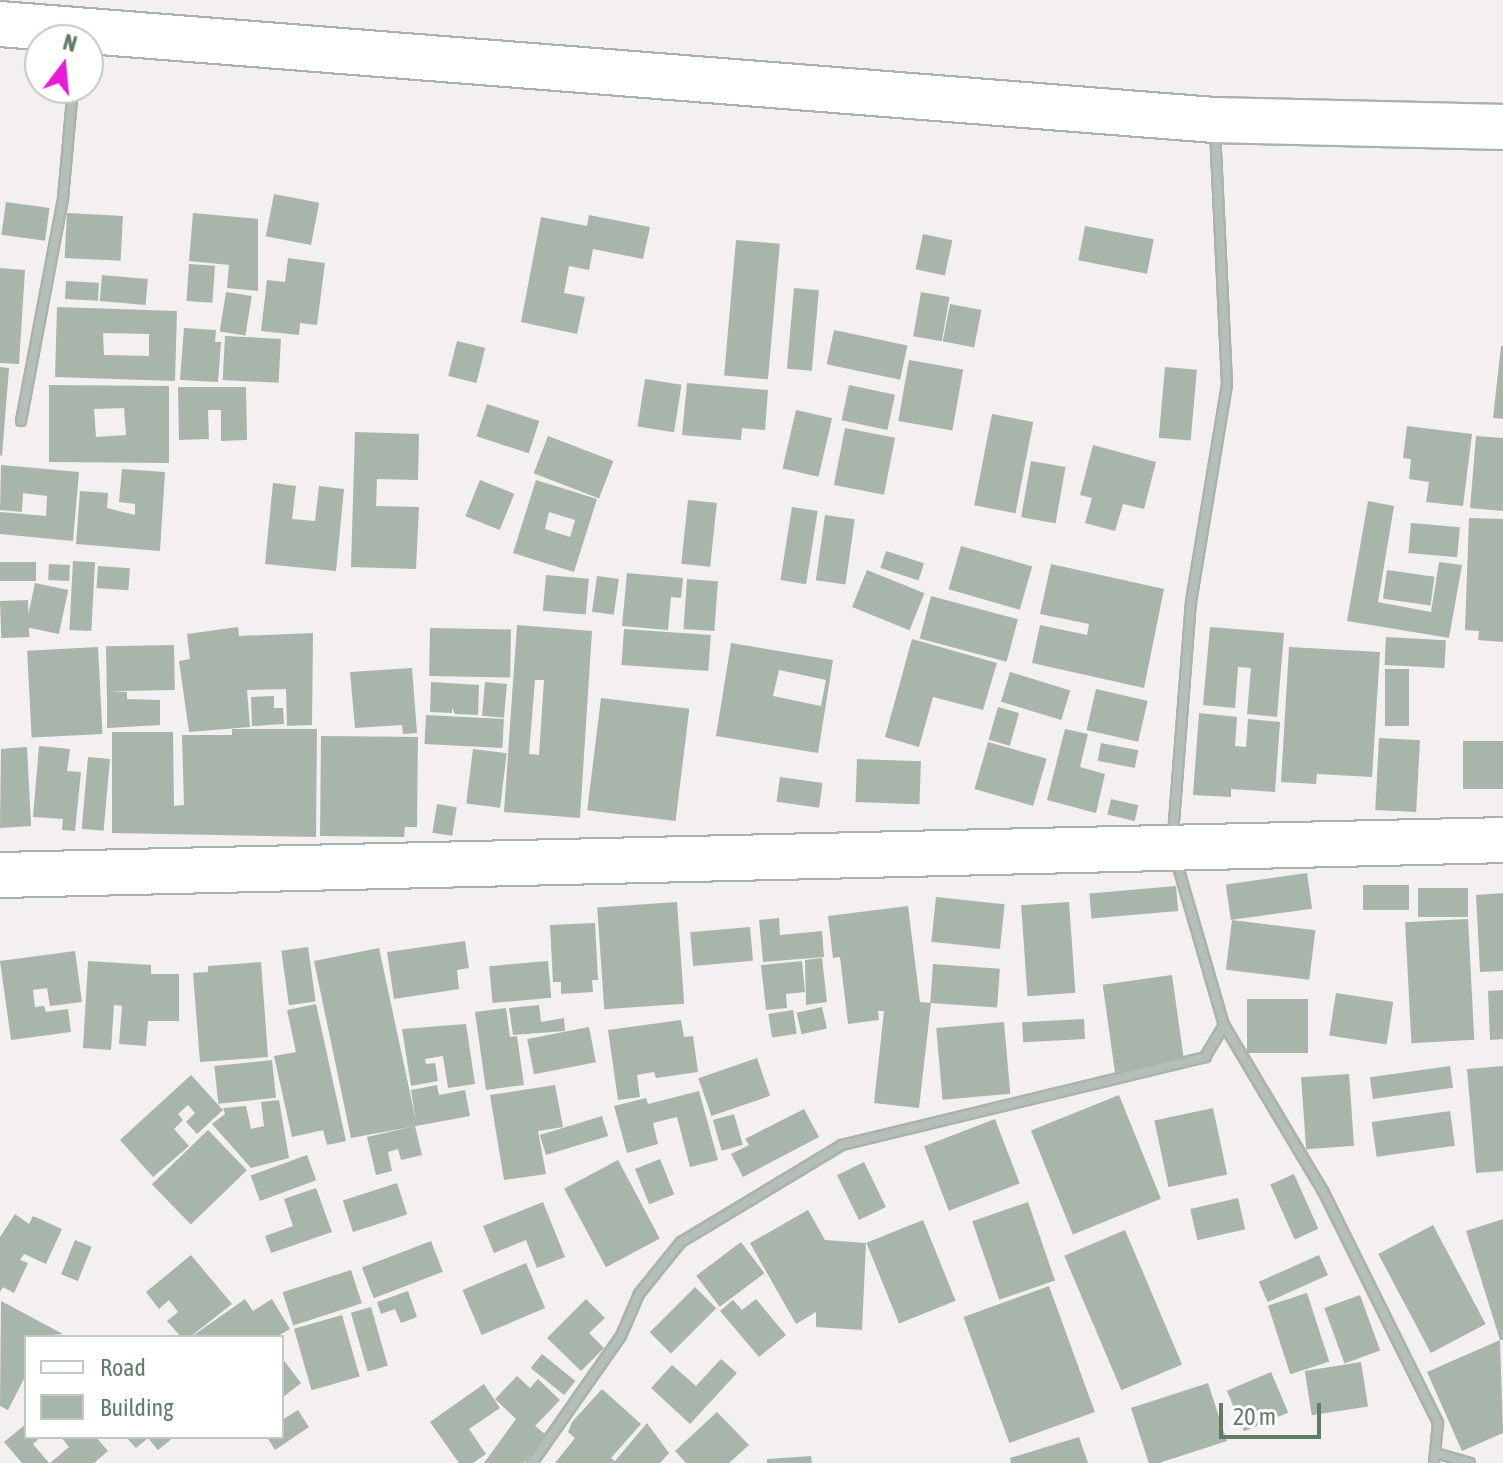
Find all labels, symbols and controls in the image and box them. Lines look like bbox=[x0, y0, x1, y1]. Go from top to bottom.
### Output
north arrow bbox=[24, 24, 104, 104]
text: N bbox=[60, 29, 80, 57]
legend bbox=[24, 1335, 284, 1439]
text: Road bbox=[100, 1354, 146, 1381]
scale bar bbox=[1223, 1387, 1325, 1437]
text: Building bbox=[100, 1394, 173, 1421]
text: 20 m bbox=[1233, 1403, 1276, 1430]

